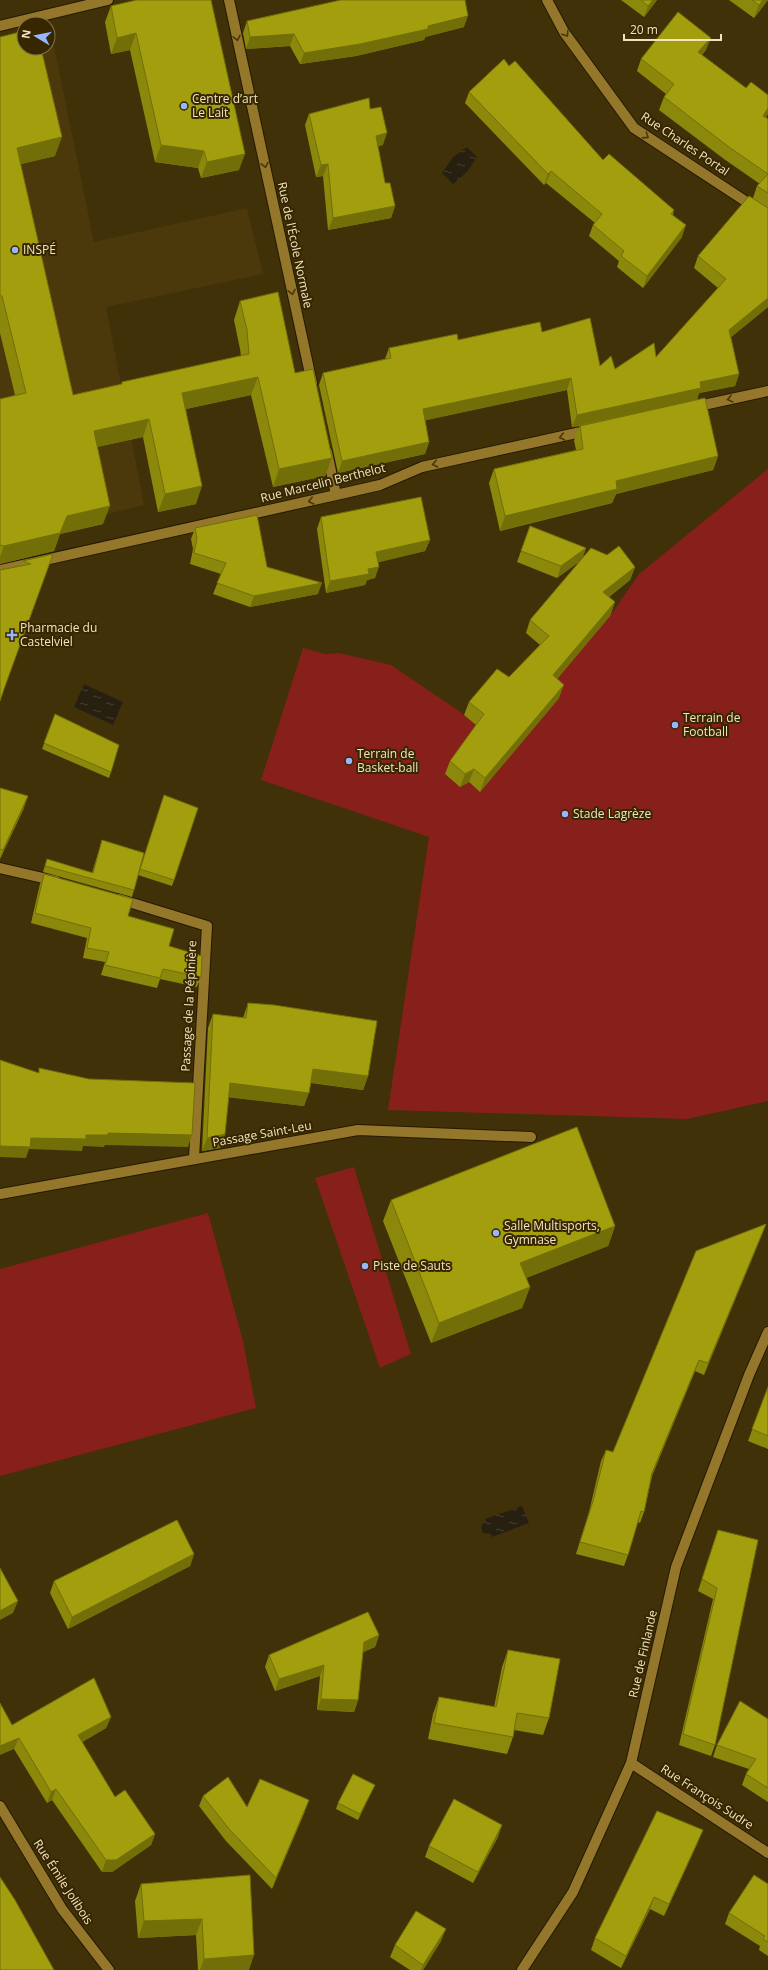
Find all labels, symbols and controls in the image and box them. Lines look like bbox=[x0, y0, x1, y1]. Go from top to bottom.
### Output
north arrow bbox=[16, 16, 56, 56]
scale bar bbox=[624, 16, 721, 42]
text: 20 m bbox=[630, 21, 658, 38]
text: N bbox=[17, 28, 34, 40]
one-way arrow bbox=[561, 30, 569, 37]
one-way arrow bbox=[233, 35, 241, 41]
place label: Centre d’art Le Lait bbox=[192, 90, 258, 121]
marker: Centre d’art Le Lait bbox=[179, 101, 189, 111]
street label: Rue Charles Portal bbox=[638, 108, 733, 179]
one-way arrow bbox=[642, 131, 649, 139]
one-way arrow bbox=[260, 162, 268, 168]
street label: Rue de l'École Normale bbox=[274, 180, 317, 310]
place label: INSPÉ bbox=[23, 241, 56, 258]
marker: INSPÉ bbox=[10, 245, 20, 255]
one-way arrow bbox=[288, 289, 296, 295]
one-way arrow bbox=[727, 395, 733, 403]
one-way arrow bbox=[559, 432, 565, 440]
street label: Rue Marcelin Berthelot bbox=[259, 459, 387, 506]
one-way arrow bbox=[432, 459, 438, 467]
one-way arrow bbox=[308, 496, 314, 504]
place label: Pharmacie du Castelviel bbox=[20, 619, 97, 650]
marker: Pharmacie du Castelviel bbox=[7, 630, 17, 640]
place label: Terrain de Football bbox=[683, 709, 741, 740]
marker: Terrain de Football bbox=[670, 720, 680, 730]
place label: Terrain de Basket-ball bbox=[357, 745, 418, 776]
marker: Terrain de Basket-ball bbox=[344, 756, 354, 766]
place label: Stade Lagrèze bbox=[573, 805, 651, 822]
marker: Stade Lagrèze bbox=[560, 809, 570, 819]
street label: Passage de la Pépinière bbox=[177, 940, 200, 1072]
street label: Passage Saint-Leu bbox=[211, 1116, 313, 1151]
place label: Salle Multisports, Gymnase bbox=[504, 1217, 600, 1248]
marker: Salle Multisports, Gymnase bbox=[491, 1228, 501, 1238]
place label: Piste de Sauts bbox=[373, 1257, 451, 1274]
marker: Piste de Sauts bbox=[360, 1261, 370, 1271]
street label: Rue de Finlande bbox=[624, 1608, 661, 1699]
street label: Rue François Sudre bbox=[658, 1760, 757, 1833]
street label: Rue Émile Jolibois bbox=[30, 1836, 97, 1928]

